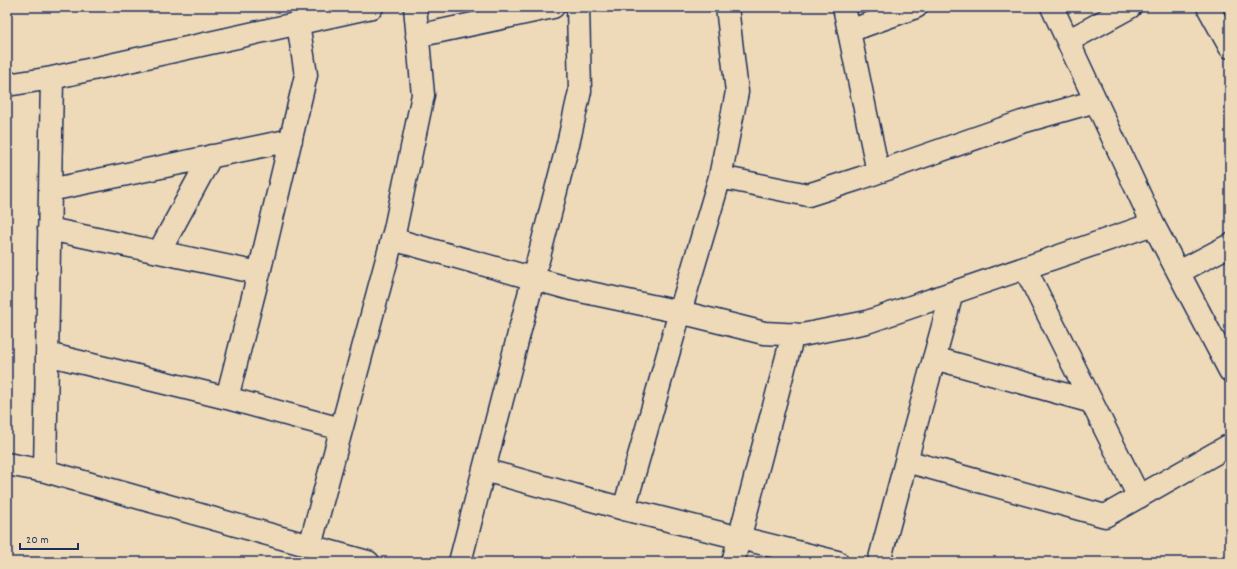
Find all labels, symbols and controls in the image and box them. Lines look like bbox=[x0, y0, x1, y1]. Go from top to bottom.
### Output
scale bar bbox=[20, 525, 78, 551]
text: 20 m bbox=[26, 532, 49, 549]

